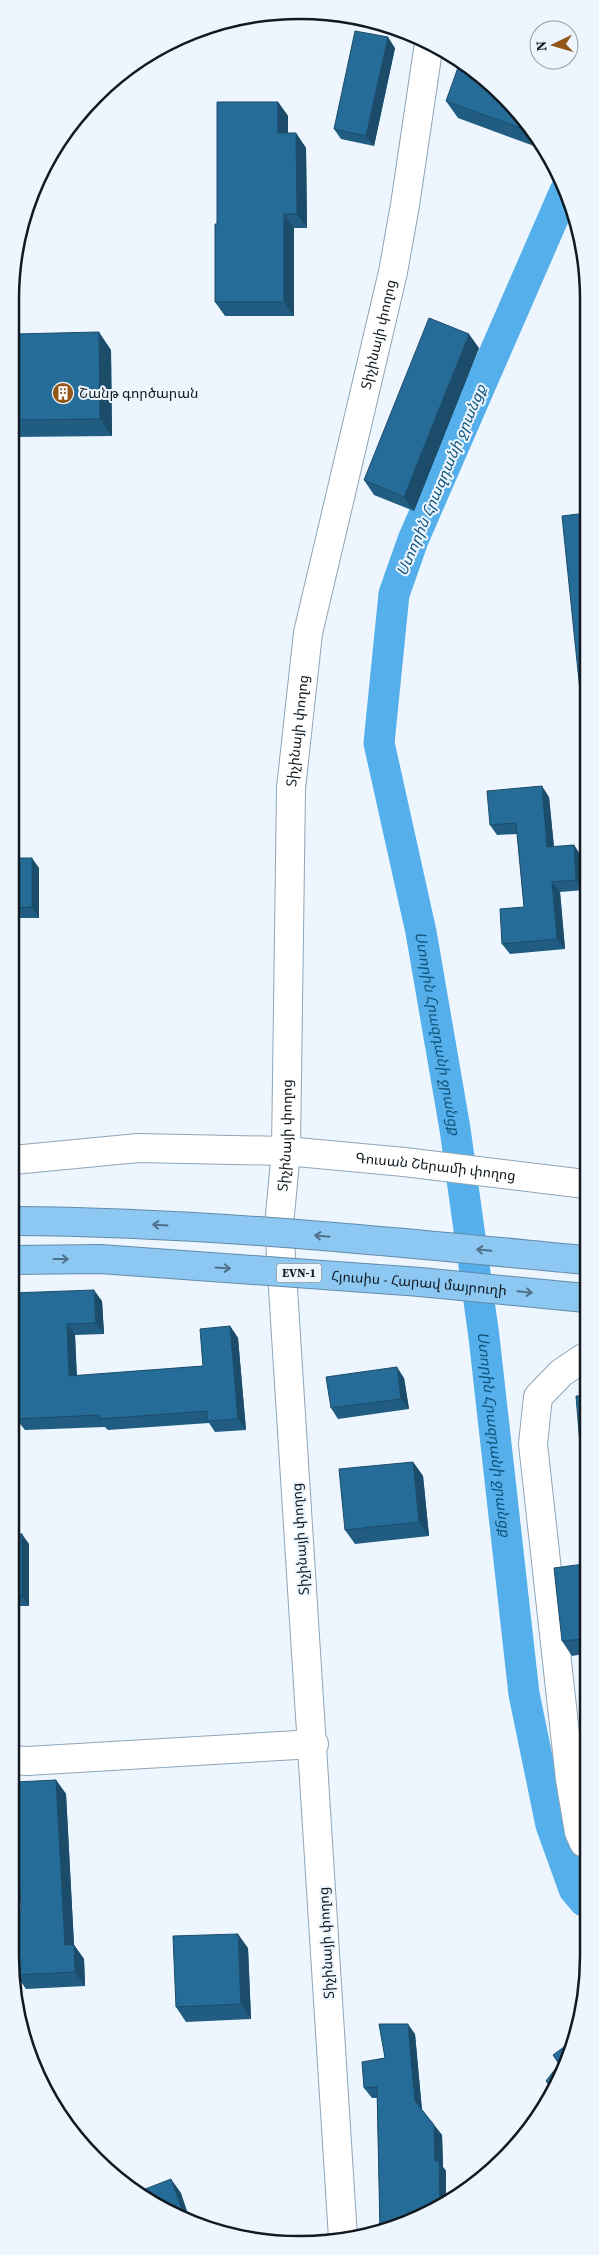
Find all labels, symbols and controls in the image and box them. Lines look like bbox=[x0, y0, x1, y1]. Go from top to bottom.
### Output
north arrow bbox=[529, 20, 579, 70]
text: N bbox=[531, 40, 551, 52]
street label: Տիչինայի փողոց bbox=[356, 277, 401, 391]
water label: Ստորին Հրազդանի ջրանցք bbox=[391, 380, 491, 579]
building icon: Շանթ գործարան bbox=[51, 381, 75, 405]
place label: Շանթ գործարան bbox=[79, 383, 198, 403]
street label: Տիչինայի փողոց bbox=[281, 674, 313, 788]
water label: Ստորին Հրազդանի ջրանցք bbox=[411, 930, 466, 1137]
street label: Տիչինայի փողոց bbox=[272, 1079, 297, 1192]
street label: Գուսան Շերամի փողոց bbox=[354, 1148, 517, 1186]
one-way arrow bbox=[152, 1221, 168, 1230]
one-way arrow bbox=[314, 1231, 330, 1241]
one-way arrow bbox=[476, 1245, 492, 1255]
one-way arrow bbox=[52, 1254, 69, 1264]
one-way arrow bbox=[215, 1263, 231, 1272]
road number: EVN-1 bbox=[276, 1264, 322, 1282]
street label: Հյուսիս - Հարավ մայրուղի bbox=[331, 1266, 508, 1300]
one-way arrow bbox=[516, 1287, 532, 1297]
water label: Ստորին Հրազդանի ջրանցք bbox=[473, 1331, 517, 1539]
street label: Տիչինայի փողոց bbox=[286, 1482, 314, 1596]
street label: Տիչինայի փողոց bbox=[313, 1886, 339, 2000]

